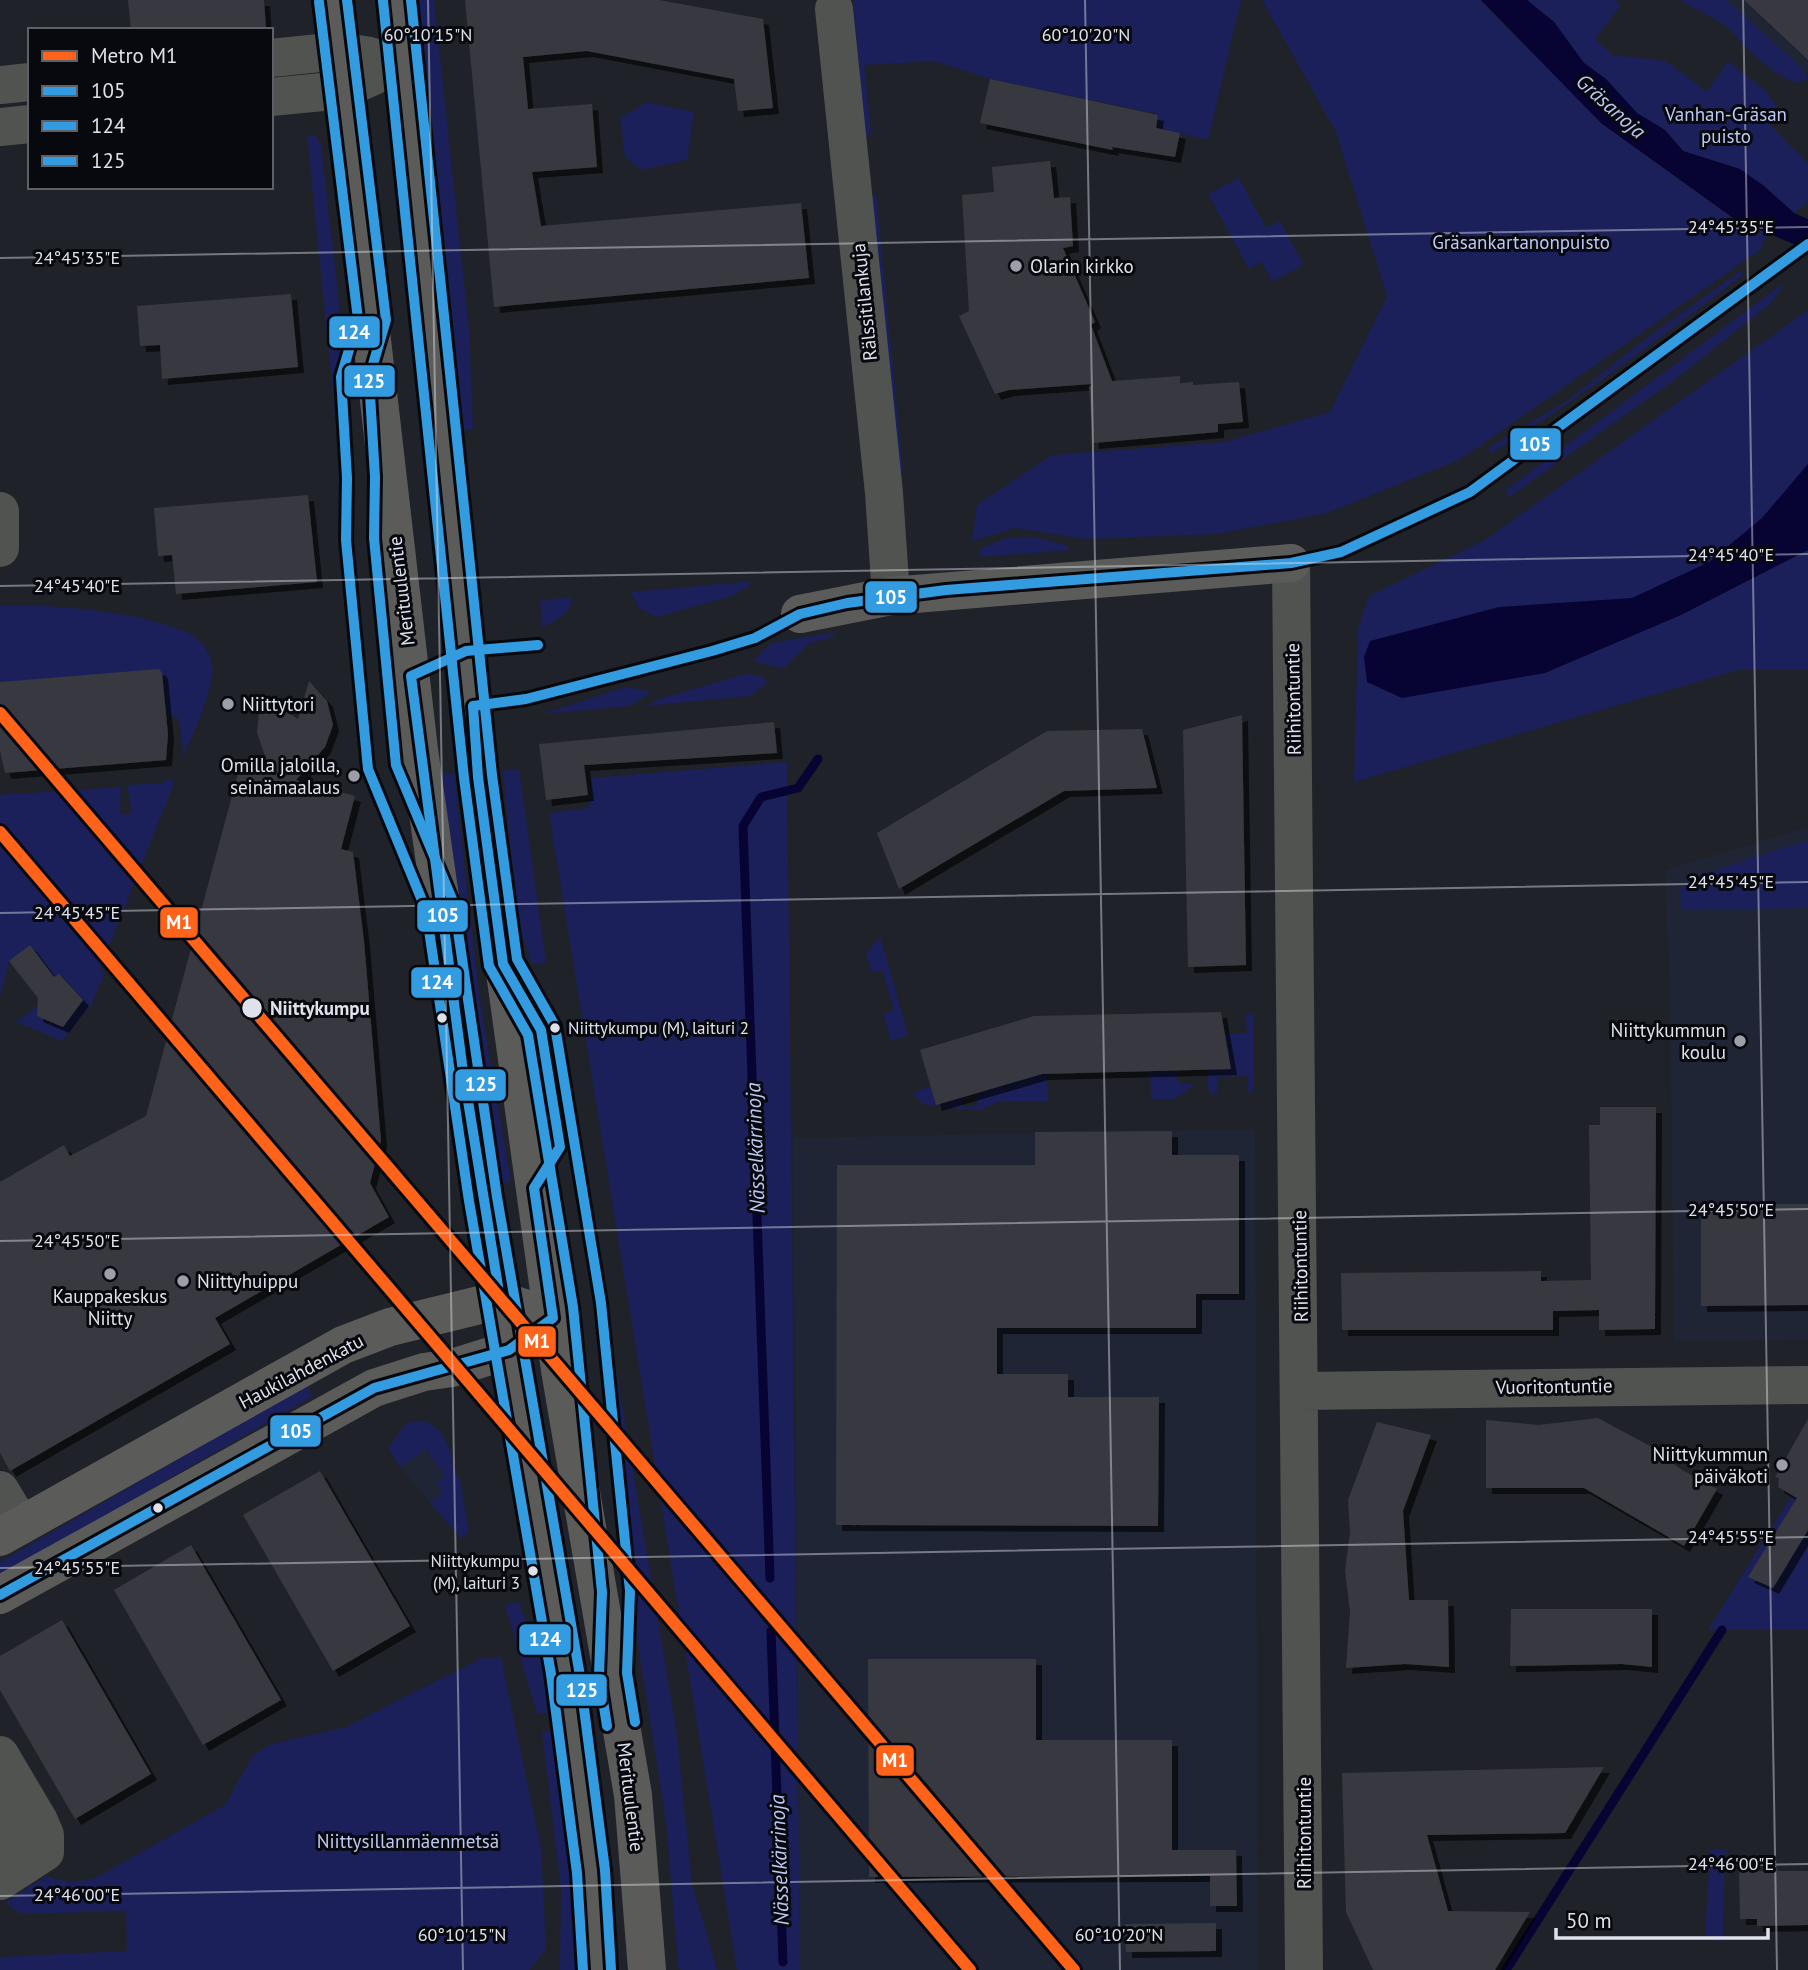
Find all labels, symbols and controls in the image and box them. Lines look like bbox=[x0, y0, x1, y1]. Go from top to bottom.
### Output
text: 60°10'15"N bbox=[384, 23, 472, 46]
text: 60°10'20"N bbox=[1042, 23, 1130, 46]
legend bbox=[28, 28, 273, 189]
text: Metro M1 bbox=[91, 42, 177, 69]
water label: Gräsanoja bbox=[1570, 68, 1652, 145]
text: 105 bbox=[91, 77, 125, 104]
park label: Vanhan-Gräsan puisto bbox=[1664, 102, 1787, 148]
text: 124 bbox=[91, 112, 125, 139]
text: 125 bbox=[91, 147, 125, 174]
text: 24°45'35"E bbox=[1688, 215, 1774, 238]
park label: Gräsankartanonpuisto bbox=[1432, 230, 1610, 254]
street label: Rälssitilankuja bbox=[846, 242, 882, 362]
text: 24°45'35"E bbox=[34, 246, 120, 269]
place label: Olarin kirkko bbox=[1030, 254, 1134, 278]
marker: Olarin kirkko bbox=[1008, 258, 1024, 274]
line badge: 124 bbox=[328, 315, 381, 349]
text: 124 bbox=[338, 320, 370, 344]
line badge: 125 bbox=[343, 364, 396, 398]
text: 125 bbox=[353, 369, 385, 393]
line badge: 105 bbox=[1509, 427, 1562, 461]
text: 105 bbox=[1519, 432, 1551, 456]
street label: Merituulentie bbox=[382, 535, 420, 647]
text: 24°45'40"E bbox=[1688, 543, 1774, 566]
text: 24°45'40"E bbox=[34, 574, 120, 597]
line badge: 105 bbox=[864, 580, 918, 614]
text: 105 bbox=[875, 585, 907, 609]
street label: Riihitontuntie bbox=[1280, 643, 1306, 755]
place label: Niittytori bbox=[242, 692, 315, 716]
marker: Niittytori bbox=[220, 696, 236, 712]
place label: Omilla jaloilla, seinämaalaus bbox=[221, 753, 340, 799]
marker: Omilla jaloilla, seinämaalaus bbox=[346, 768, 362, 784]
text: 24°45'45"E bbox=[1688, 870, 1774, 893]
line badge: 105 bbox=[416, 899, 469, 933]
text: 24°45'45"E bbox=[34, 901, 120, 924]
text: 105 bbox=[427, 903, 459, 927]
line badge: M1 bbox=[159, 906, 199, 939]
text: M1 bbox=[166, 910, 192, 934]
line badge: 124 bbox=[410, 966, 463, 999]
text: 124 bbox=[421, 970, 453, 994]
marker: Niittykumpu bbox=[240, 996, 264, 1020]
place label: Niittykumpu bbox=[270, 996, 370, 1020]
unlabelled marker bbox=[435, 1011, 449, 1025]
place label: Niittykumpu (M), laituri 2 bbox=[568, 1017, 749, 1039]
place label: Niittykummun koulu bbox=[1610, 1018, 1726, 1064]
marker: Niittykumpu (M), laituri 2 bbox=[548, 1021, 562, 1035]
marker: Niittykummun koulu bbox=[1732, 1033, 1748, 1049]
line badge: 125 bbox=[454, 1068, 507, 1102]
text: 125 bbox=[465, 1072, 497, 1096]
water label: Nässelkärrinoja bbox=[739, 1081, 771, 1214]
text: 24°45'50"E bbox=[1688, 1198, 1774, 1221]
street label: Riihitontuntie bbox=[1287, 1210, 1313, 1322]
text: 24°45'50"E bbox=[34, 1229, 120, 1252]
marker: Kauppakeskus Niitty bbox=[102, 1266, 118, 1282]
place label: Niittyhuippu bbox=[197, 1269, 298, 1293]
marker: Niittyhuippu bbox=[175, 1273, 191, 1289]
place label: Kauppakeskus Niitty bbox=[53, 1284, 167, 1330]
line badge: M1 bbox=[517, 1325, 557, 1358]
street label: Haukilahdenkatu bbox=[235, 1328, 367, 1414]
text: M1 bbox=[524, 1329, 550, 1353]
street label: Vuoritontuntie bbox=[1494, 1373, 1613, 1399]
line badge: 105 bbox=[269, 1414, 322, 1448]
text: 105 bbox=[280, 1419, 312, 1443]
place label: Niittykummun päiväkoti bbox=[1652, 1442, 1768, 1488]
marker: Niittykummun päiväkoti bbox=[1774, 1457, 1790, 1473]
unlabelled marker bbox=[151, 1501, 165, 1515]
text: 24°45'55"E bbox=[1688, 1525, 1774, 1548]
place label: Niittykumpu (M), laituri 3 bbox=[431, 1550, 520, 1594]
text: 24°45'55"E bbox=[34, 1556, 120, 1579]
marker: Niittykumpu (M), laituri 3 bbox=[526, 1564, 540, 1578]
line badge: 124 bbox=[518, 1623, 572, 1656]
text: 124 bbox=[529, 1627, 561, 1651]
line badge: 125 bbox=[555, 1673, 608, 1707]
text: 125 bbox=[566, 1678, 598, 1702]
street label: Merituulentie bbox=[612, 1741, 650, 1853]
line badge: M1 bbox=[875, 1744, 915, 1777]
text: M1 bbox=[882, 1748, 908, 1772]
street label: Riihitontuntie bbox=[1292, 1777, 1316, 1889]
water label: Nässelkärrinoja bbox=[763, 1793, 795, 1926]
park label: Niittysillanmäenmetsä bbox=[317, 1829, 499, 1853]
text: 24°46'00"E bbox=[1688, 1852, 1774, 1875]
text: 24°46'00"E bbox=[34, 1883, 120, 1906]
scale bar bbox=[1556, 1896, 1768, 1940]
text: 50 m bbox=[1566, 1907, 1612, 1934]
text: 60°10'15"N bbox=[418, 1923, 506, 1946]
text: 60°10'20"N bbox=[1075, 1923, 1163, 1946]

